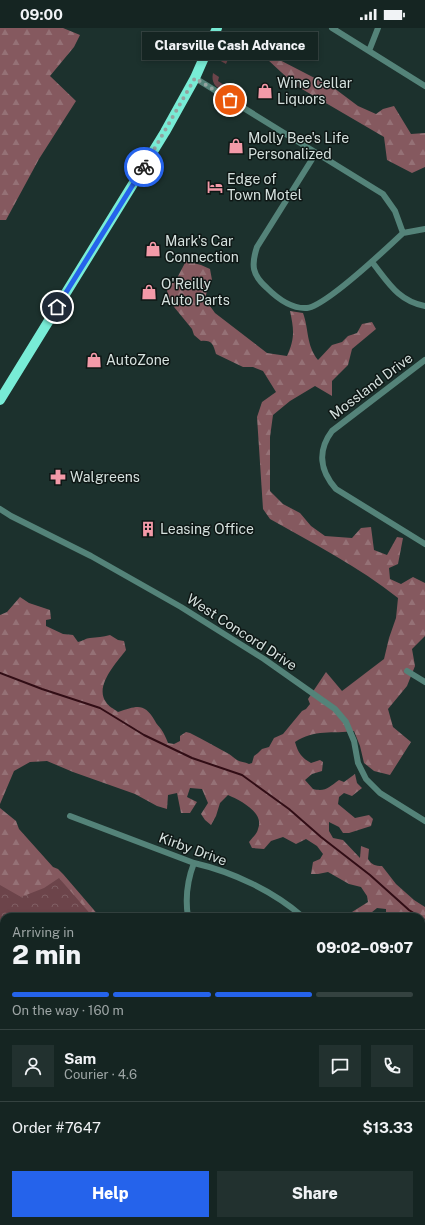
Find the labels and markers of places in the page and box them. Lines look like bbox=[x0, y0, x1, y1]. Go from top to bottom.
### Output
callout: Clarsville Cash Advance bbox=[142, 32, 318, 60]
place label: Wine Cellar Liquors bbox=[277, 75, 352, 107]
shop icon: Wine Cellar Liquors bbox=[256, 82, 274, 100]
pin bbox=[213, 83, 247, 117]
place label: Molly Bee's Life Personalized bbox=[248, 130, 349, 162]
shop icon: Molly Bee's Life Personalized bbox=[227, 137, 245, 155]
place label: Edge of Town Motel bbox=[227, 171, 302, 203]
hotel icon: Edge of Town Motel bbox=[206, 178, 224, 196]
place label: Mark's Car Connection bbox=[165, 233, 239, 265]
shop icon: Mark's Car Connection bbox=[144, 240, 162, 258]
place label: O'Reilly Auto Parts bbox=[161, 276, 230, 308]
shop icon: O'Reilly Auto Parts bbox=[140, 283, 158, 301]
pin bbox=[40, 290, 74, 324]
shop icon: AutoZone bbox=[85, 351, 103, 369]
place label: AutoZone bbox=[106, 352, 170, 368]
pharmacy icon: Walgreens bbox=[49, 468, 67, 486]
place label: Walgreens bbox=[70, 469, 140, 485]
building icon: Leasing Office bbox=[139, 520, 157, 538]
place label: Leasing Office bbox=[160, 521, 254, 537]

